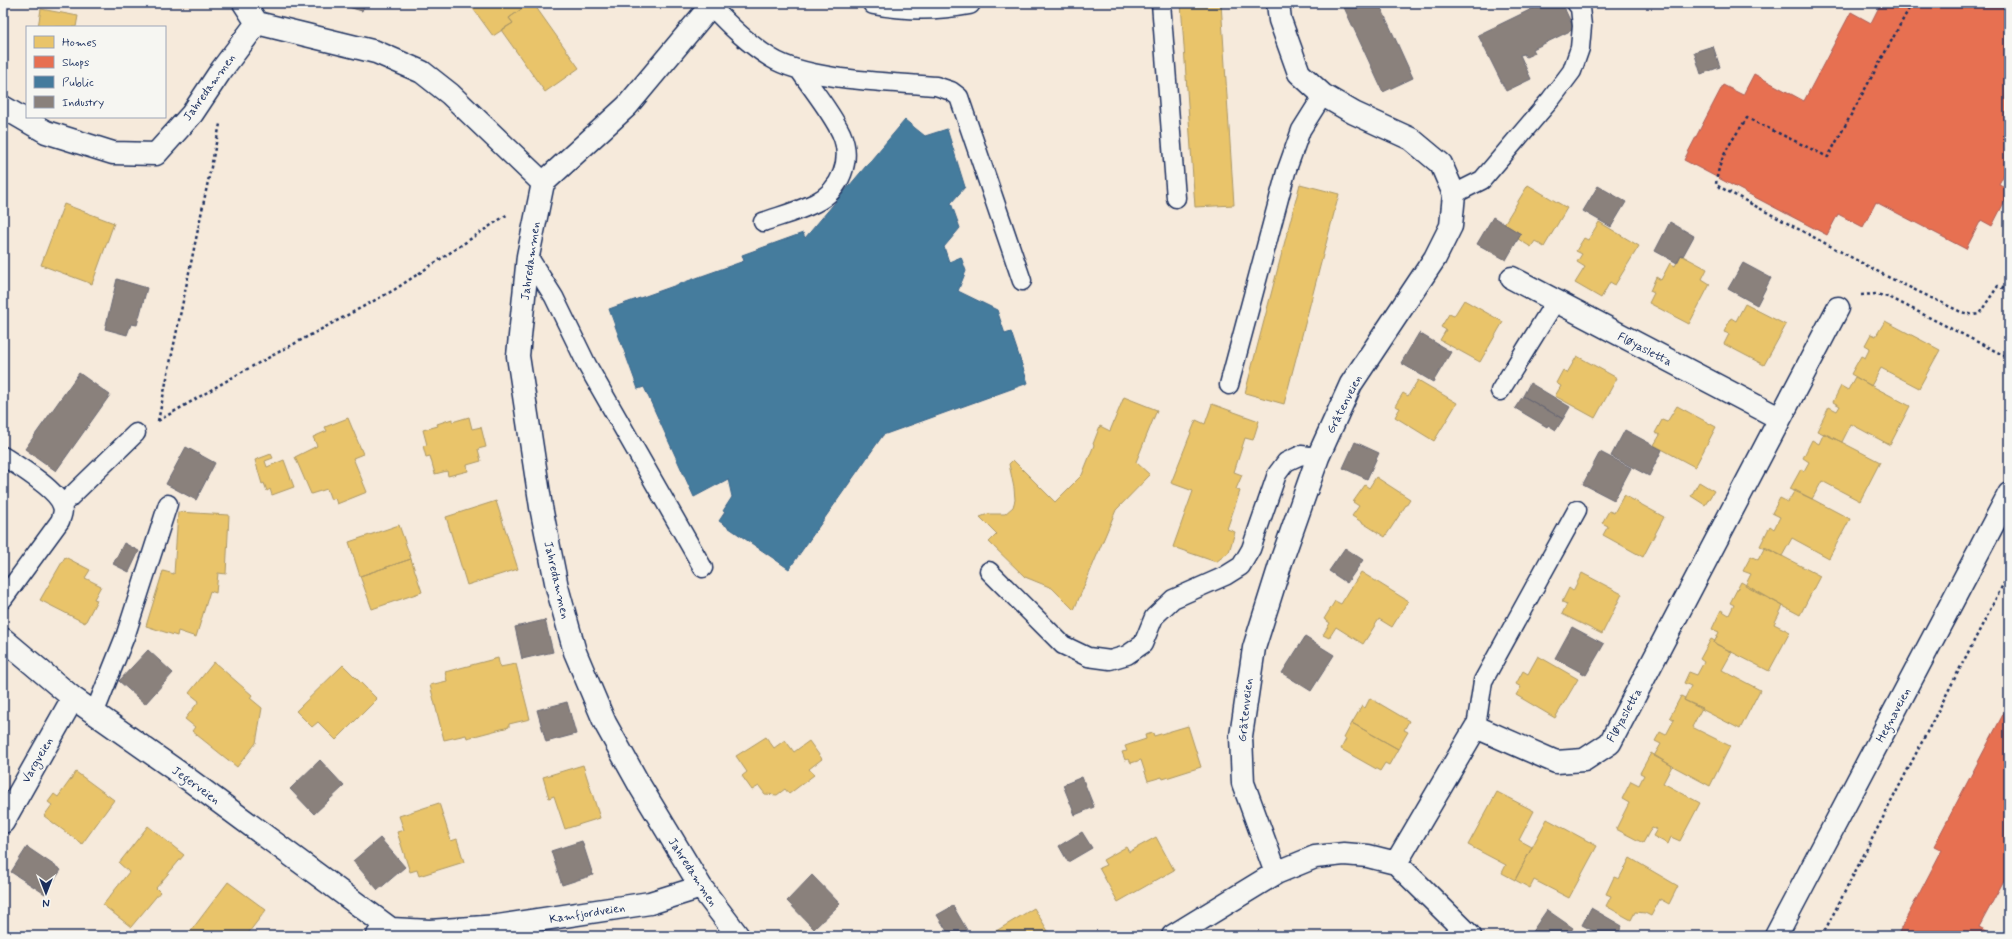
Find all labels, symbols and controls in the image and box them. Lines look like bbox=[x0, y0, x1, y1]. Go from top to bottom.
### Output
legend bbox=[26, 26, 166, 118]
text: Homes bbox=[62, 35, 97, 51]
street label: Jahredammen bbox=[180, 51, 240, 124]
text: Shops bbox=[62, 55, 89, 71]
text: Public bbox=[62, 75, 94, 91]
text: Industry bbox=[62, 95, 104, 111]
street label: Jahredammen bbox=[518, 221, 544, 302]
street label: Fløyasletta bbox=[1614, 329, 1675, 370]
street label: Gråtenveien bbox=[1323, 372, 1367, 437]
street label: Jahredammen bbox=[539, 540, 573, 621]
street label: Gråtenveien bbox=[1235, 678, 1257, 743]
street label: Hegnaveien bbox=[1873, 685, 1916, 746]
street label: Fløyasletta bbox=[1603, 686, 1646, 745]
street label: Vargveien bbox=[18, 735, 57, 786]
street label: Jegerveien bbox=[168, 763, 222, 809]
street label: Jahredammen bbox=[664, 835, 720, 910]
north arrow bbox=[26, 873, 66, 913]
text: N bbox=[42, 895, 50, 909]
street label: Kamfjordveien bbox=[548, 900, 626, 928]

